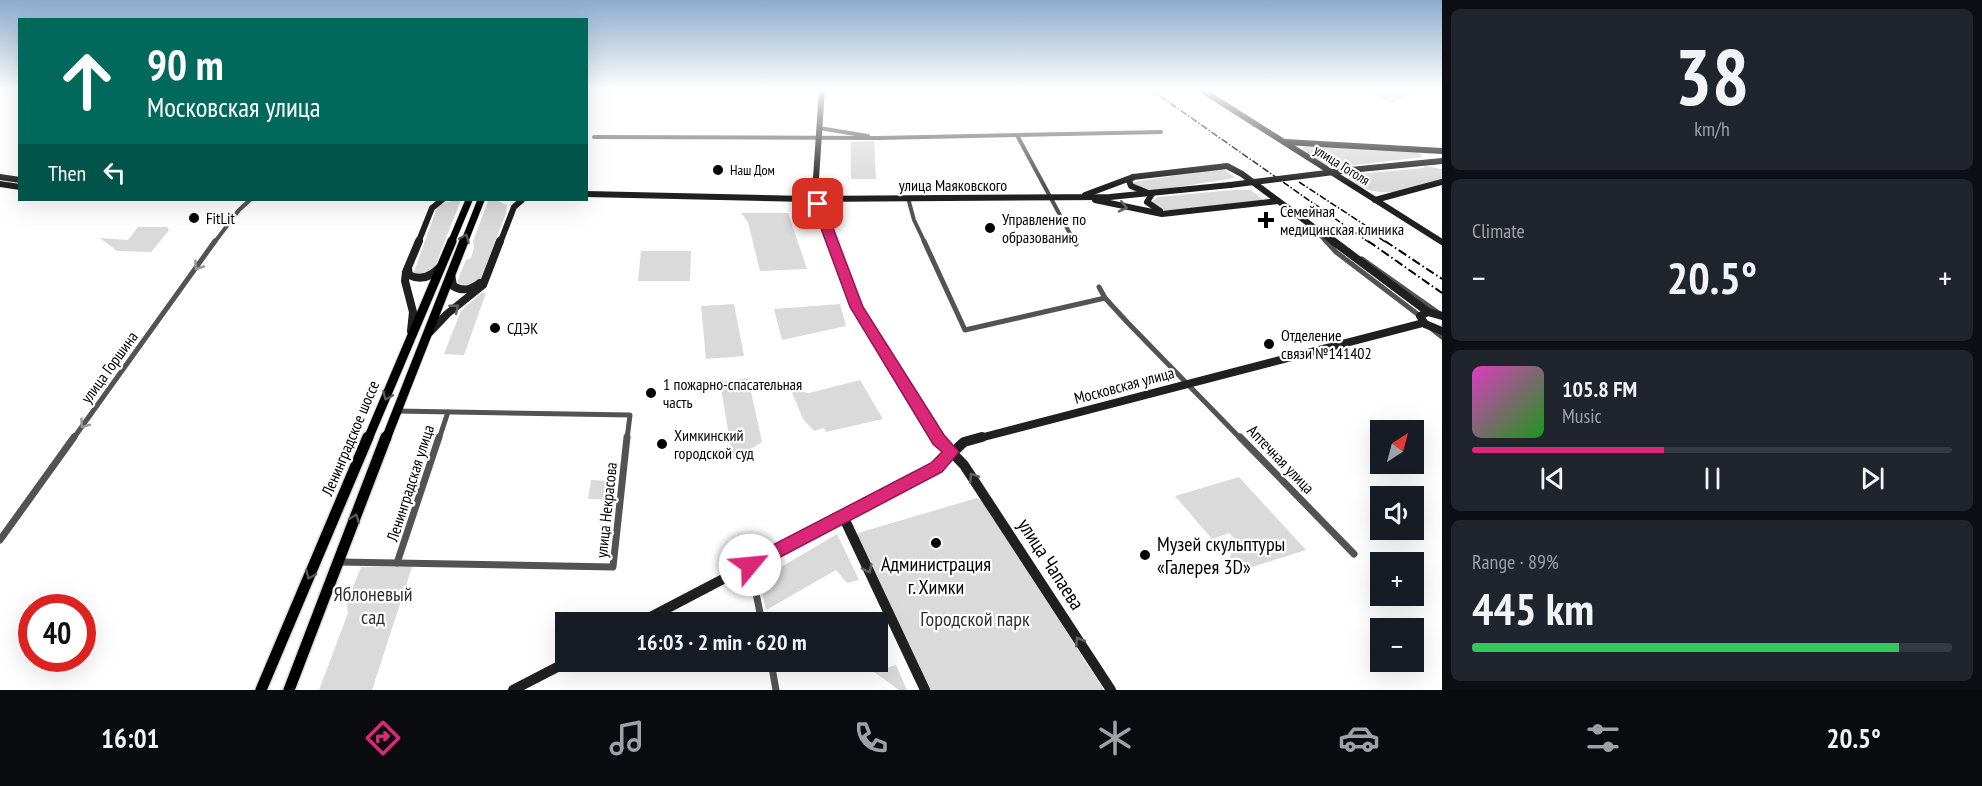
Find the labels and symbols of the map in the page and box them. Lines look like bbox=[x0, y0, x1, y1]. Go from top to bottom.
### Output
street label: улица Гоголя bbox=[1311, 141, 1373, 189]
place label: Наш Дом bbox=[730, 161, 775, 179]
marker: Наш Дом bbox=[711, 163, 725, 177]
street label: улица Маяковского bbox=[899, 175, 1007, 195]
pin bbox=[792, 178, 843, 229]
one-way arrow bbox=[1118, 199, 1128, 212]
place label: Семейная медицинская клиника bbox=[1280, 201, 1404, 239]
place label: FitLit bbox=[206, 208, 236, 228]
place label: Управление по образованию bbox=[1002, 209, 1086, 247]
marker: FitLit bbox=[187, 211, 201, 225]
marker: Семейная медицинская клиника bbox=[1257, 211, 1275, 229]
marker: Управление по образованию bbox=[983, 221, 997, 235]
one-way arrow bbox=[458, 234, 470, 245]
one-way arrow bbox=[193, 260, 205, 270]
one-way arrow bbox=[448, 304, 459, 315]
place label: СДЭК bbox=[507, 318, 538, 338]
marker: СДЭК bbox=[488, 321, 502, 335]
place label: Отделение связи №141402 bbox=[1281, 325, 1372, 363]
street label: улица Горшина bbox=[76, 327, 142, 407]
marker: Отделение связи №141402 bbox=[1262, 337, 1276, 351]
street label: Московская улица bbox=[1072, 362, 1176, 408]
place label: 1 пожарно-спасательная часть bbox=[663, 374, 802, 412]
street label: Ленинградское шоссе bbox=[316, 377, 383, 500]
marker: 1 пожарно-спасательная часть bbox=[644, 386, 658, 400]
one-way arrow bbox=[382, 389, 394, 400]
one-way arrow bbox=[80, 418, 91, 429]
street label: Аптечная улица bbox=[1243, 420, 1319, 498]
north arrow bbox=[1370, 420, 1424, 474]
street label: Ленинградская улица bbox=[381, 422, 438, 545]
place label: Химкинский городской суд bbox=[674, 425, 754, 463]
marker: Химкинский городской суд bbox=[655, 437, 669, 451]
street label: улица Некрасова bbox=[591, 461, 621, 559]
one-way arrow bbox=[969, 473, 980, 484]
one-way arrow bbox=[348, 513, 361, 524]
street label: улица Чапаева bbox=[1012, 513, 1090, 615]
place label: Музей скульптуры «Галерея 3D» bbox=[1157, 531, 1285, 580]
position arrow bbox=[718, 533, 782, 597]
marker: Администрация г. Химки bbox=[929, 536, 943, 550]
marker: Музей скульптуры «Галерея 3D» bbox=[1138, 548, 1152, 562]
place label: Администрация г. Химки bbox=[881, 551, 991, 600]
one-way arrow bbox=[860, 563, 872, 574]
one-way arrow bbox=[305, 568, 317, 579]
park label: Яблоневый сад bbox=[333, 581, 413, 630]
speed limit sign: 40 bbox=[18, 594, 96, 672]
park label: Городской парк bbox=[920, 606, 1030, 632]
one-way arrow bbox=[1076, 636, 1087, 647]

